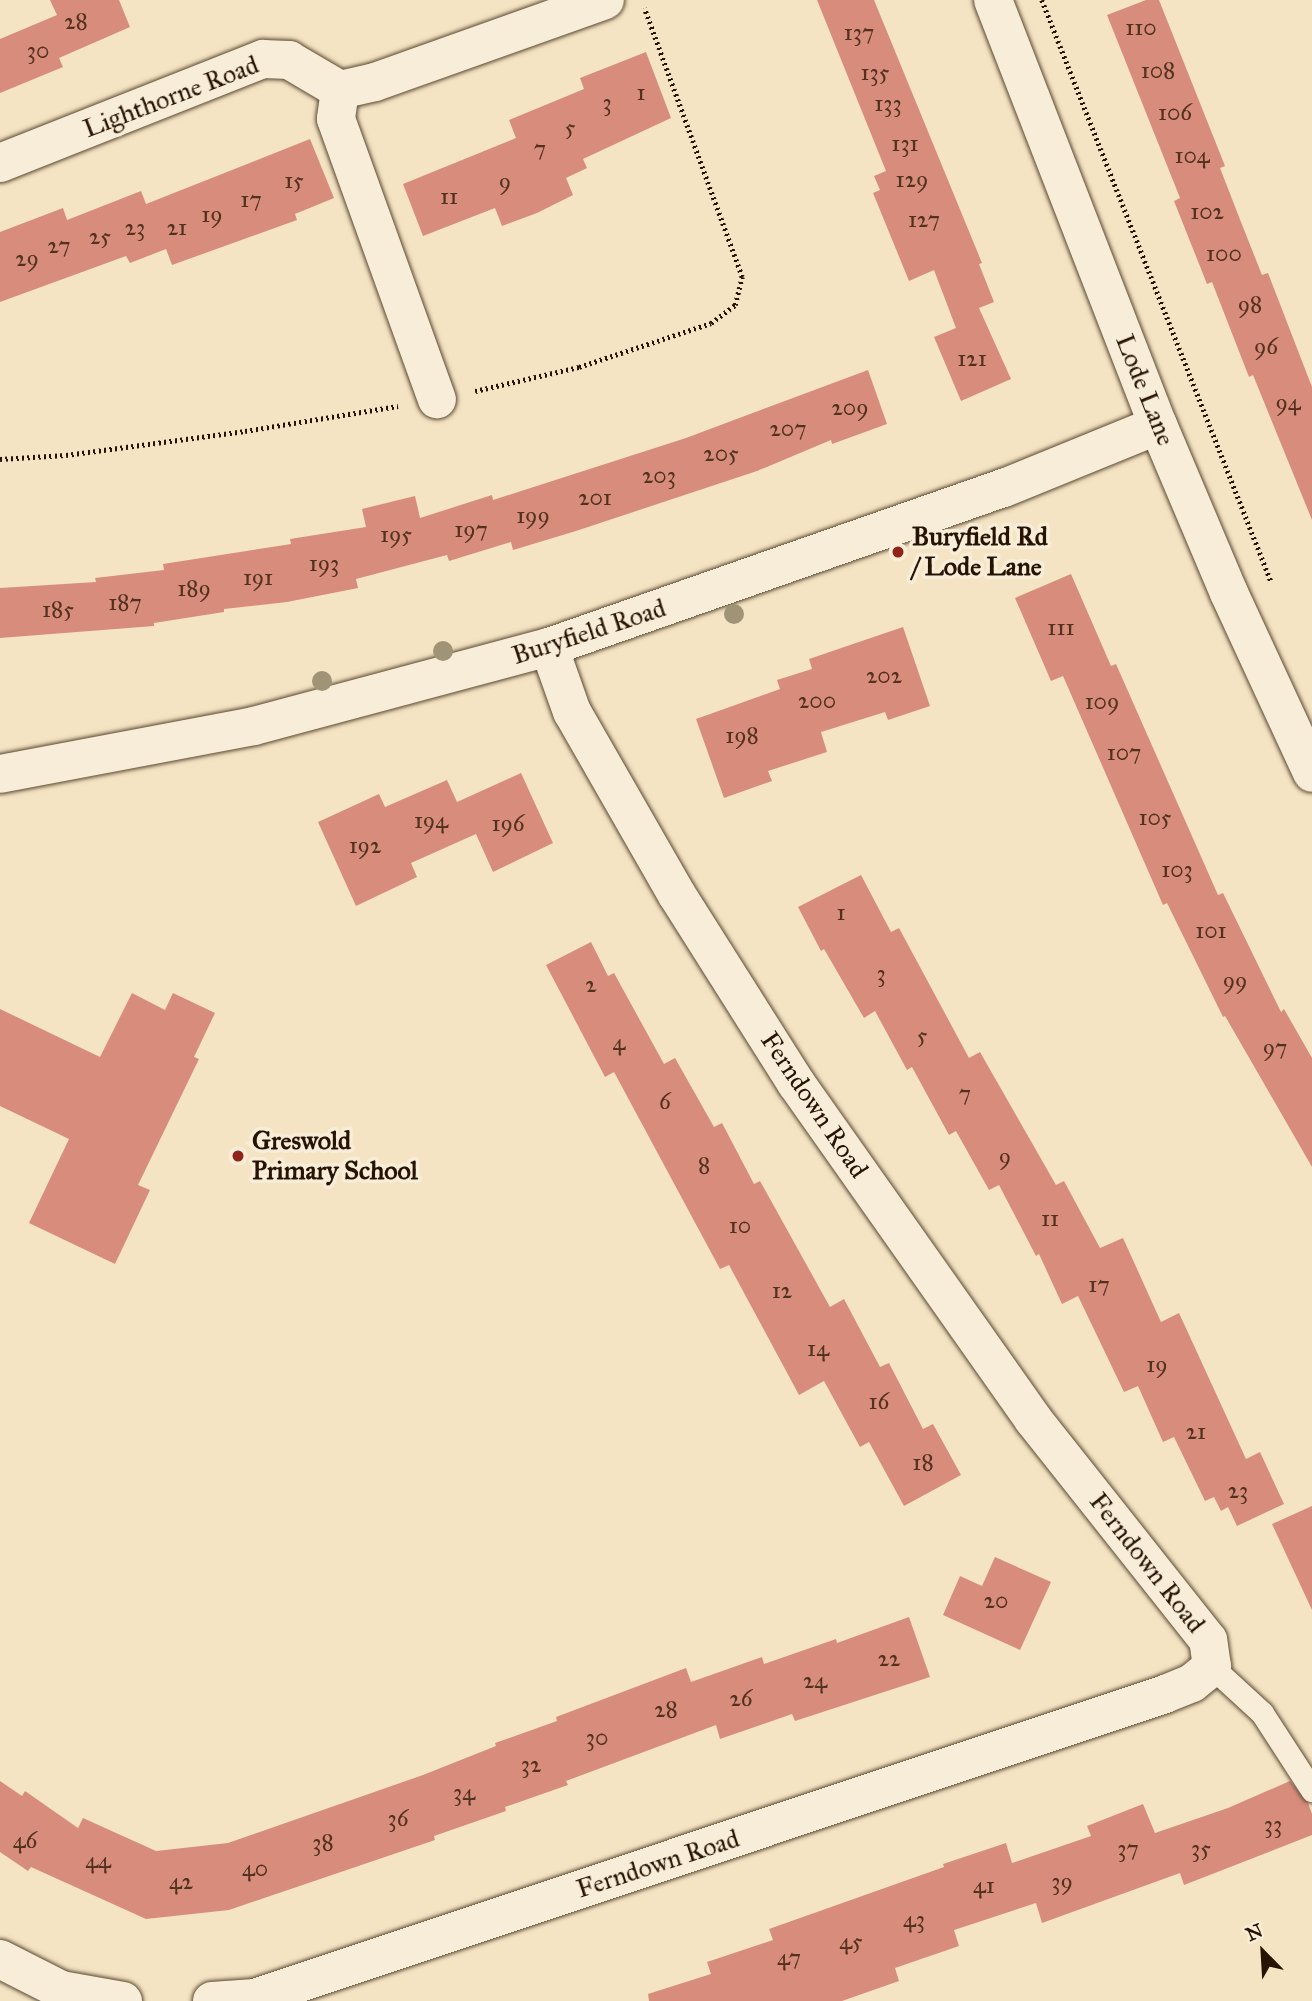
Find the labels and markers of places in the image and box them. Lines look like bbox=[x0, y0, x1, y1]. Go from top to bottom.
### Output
place label: Buryfield Rd / Lode Lane bbox=[912, 521, 1048, 582]
marker: Buryfield Rd / Lode Lane bbox=[890, 544, 906, 560]
place label: Greswold Primary School bbox=[252, 1125, 418, 1186]
marker: Greswold Primary School bbox=[230, 1148, 246, 1164]

